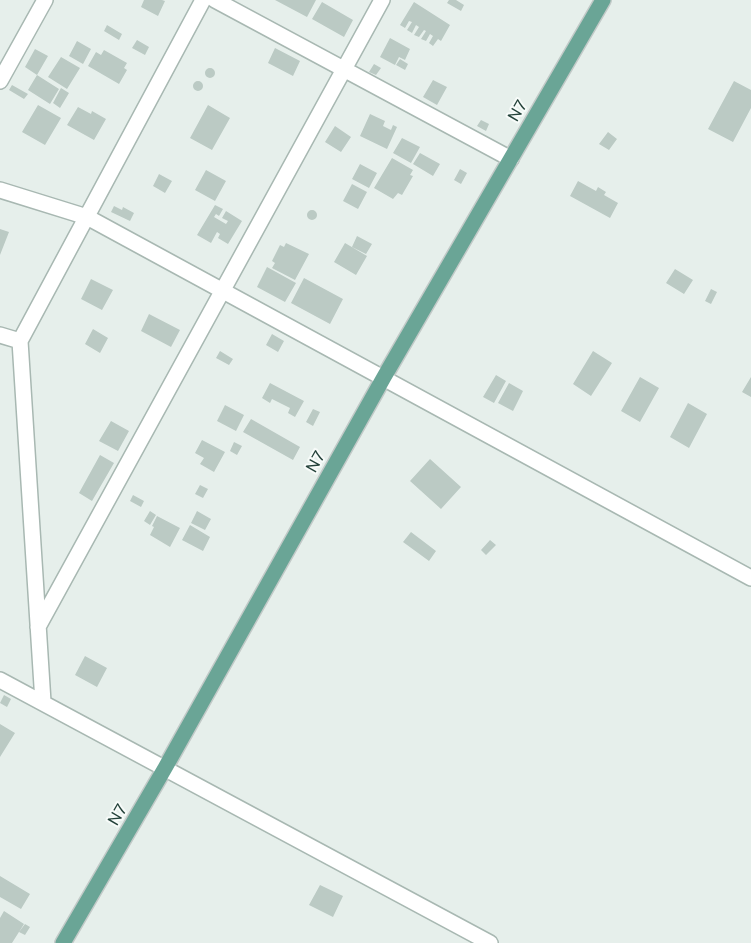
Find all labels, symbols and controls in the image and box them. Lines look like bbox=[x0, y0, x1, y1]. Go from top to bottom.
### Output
street label: N7 bbox=[504, 97, 532, 125]
street label: N7 bbox=[302, 448, 330, 476]
street label: N7 bbox=[104, 801, 132, 829]

